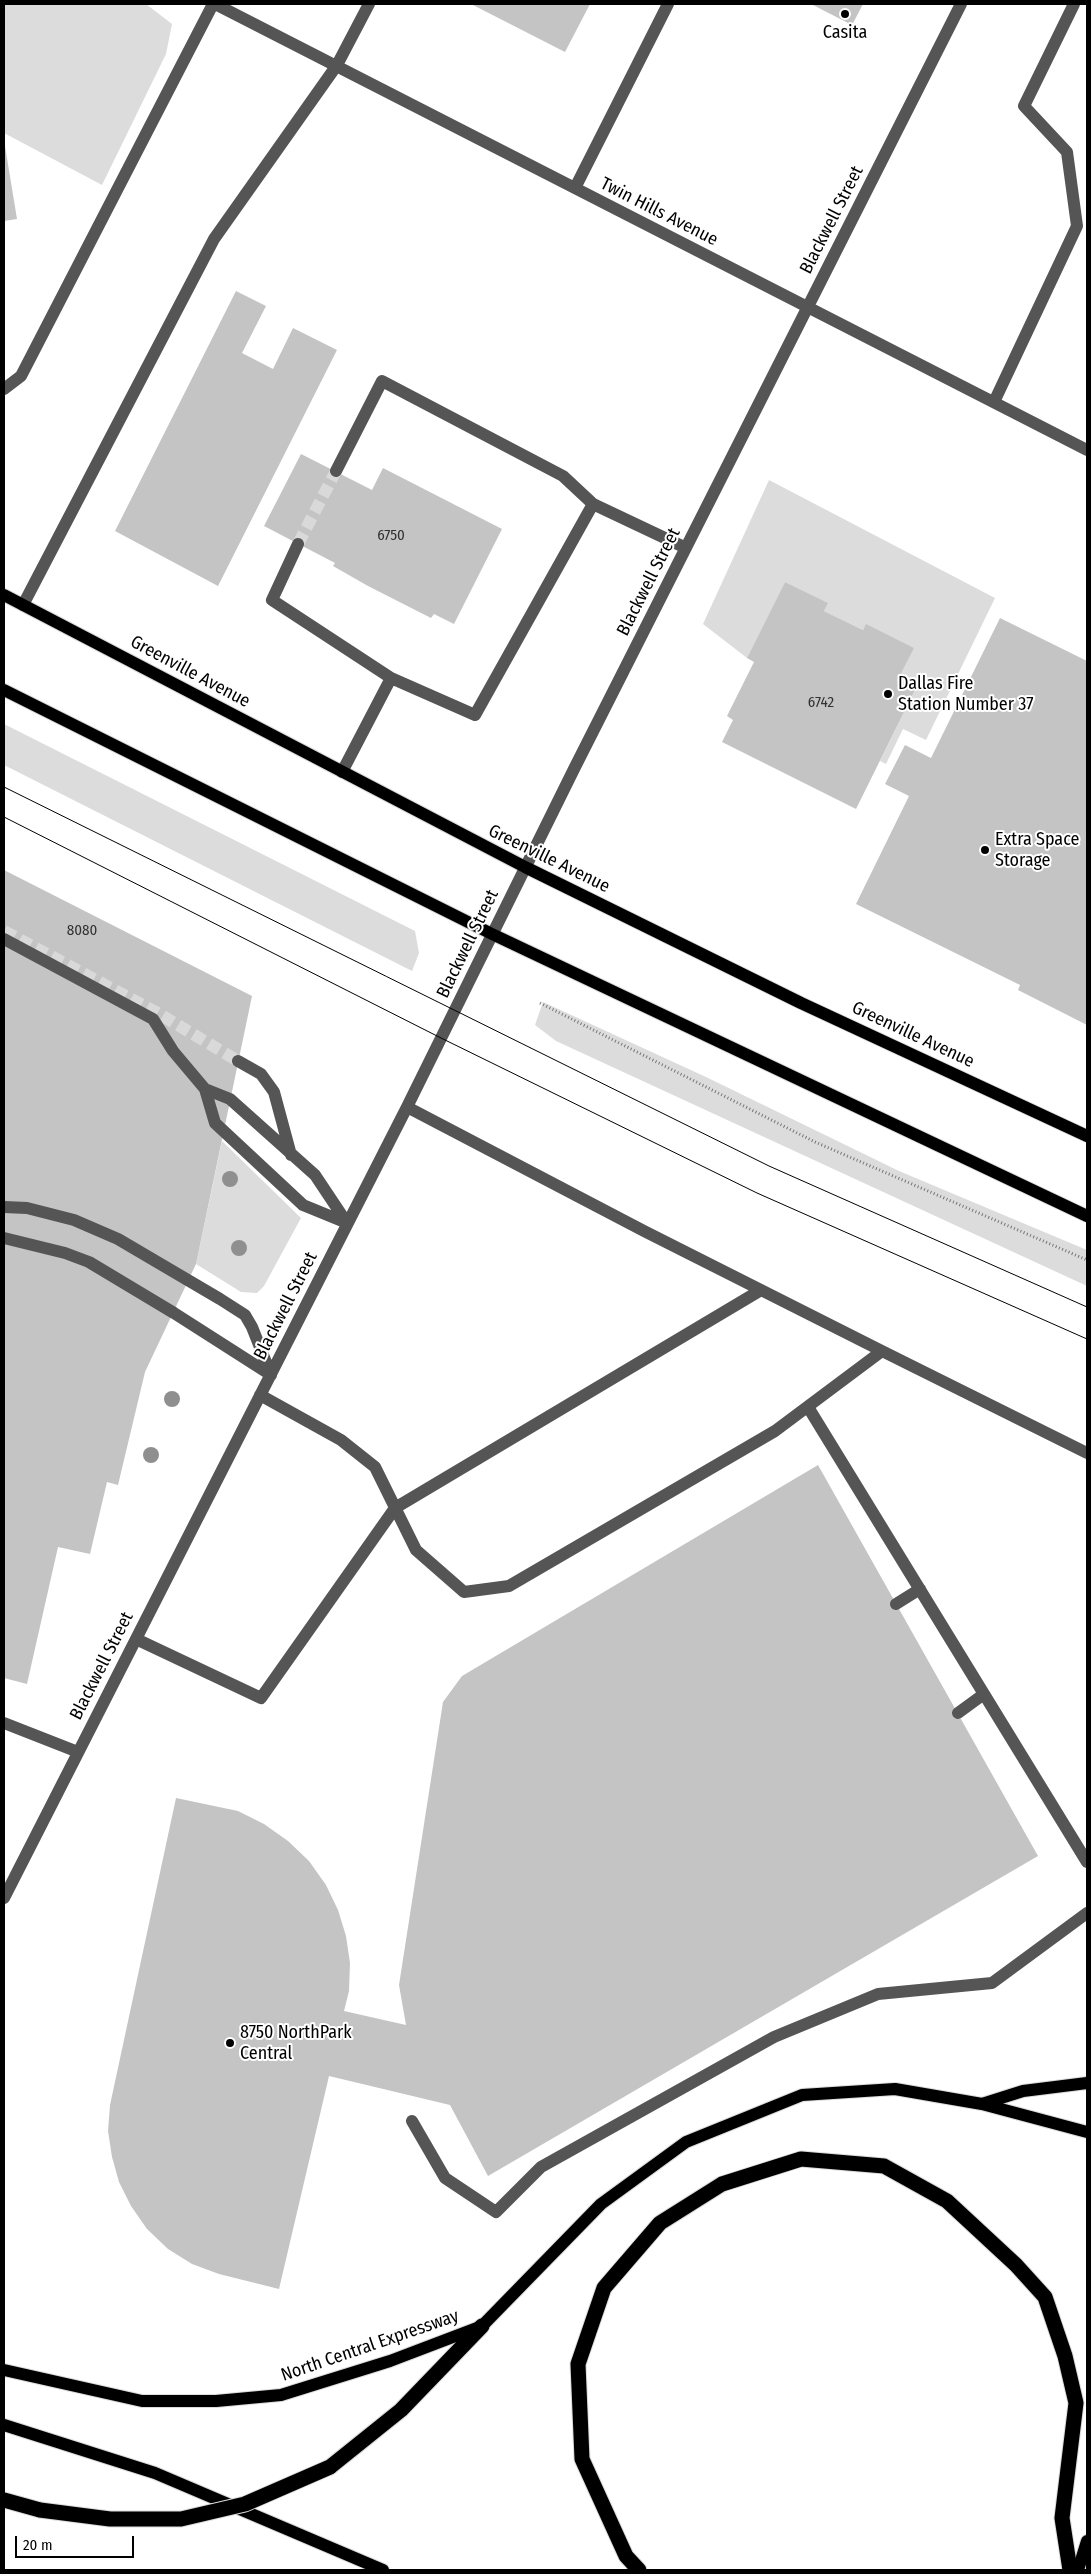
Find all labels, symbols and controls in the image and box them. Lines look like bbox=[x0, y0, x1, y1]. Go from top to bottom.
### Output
marker: Casita bbox=[839, 8, 851, 20]
place label: Casita bbox=[823, 22, 867, 44]
street label: Blackwell Street bbox=[796, 162, 868, 278]
street label: Twin Hills Avenue bbox=[597, 173, 721, 251]
street label: Blackwell Street bbox=[613, 524, 685, 640]
house number: 6750 bbox=[377, 527, 405, 545]
street label: Greenville Avenue bbox=[126, 631, 254, 713]
place label: Dallas Fire Station Number 37 bbox=[898, 673, 1034, 716]
marker: Dallas Fire Station Number 37 bbox=[882, 688, 894, 700]
house number: 6742 bbox=[808, 694, 834, 712]
street label: Greenville Avenue bbox=[485, 820, 613, 898]
place label: Extra Space Storage bbox=[995, 829, 1079, 872]
marker: Extra Space Storage bbox=[979, 844, 991, 856]
street label: Blackwell Street bbox=[432, 886, 504, 1002]
house number: 8080 bbox=[67, 922, 97, 940]
street label: Greenville Avenue bbox=[848, 997, 978, 1073]
street label: Blackwell Street bbox=[250, 1248, 322, 1364]
street label: Blackwell Street bbox=[66, 1608, 138, 1724]
place label: 8750 NorthPark Central bbox=[240, 2022, 352, 2064]
marker: 8750 NorthPark Central bbox=[224, 2037, 236, 2049]
street label: North Central Expressway bbox=[278, 2305, 462, 2387]
scale bar bbox=[18, 2526, 136, 2558]
text: 20 m bbox=[23, 2536, 53, 2554]

